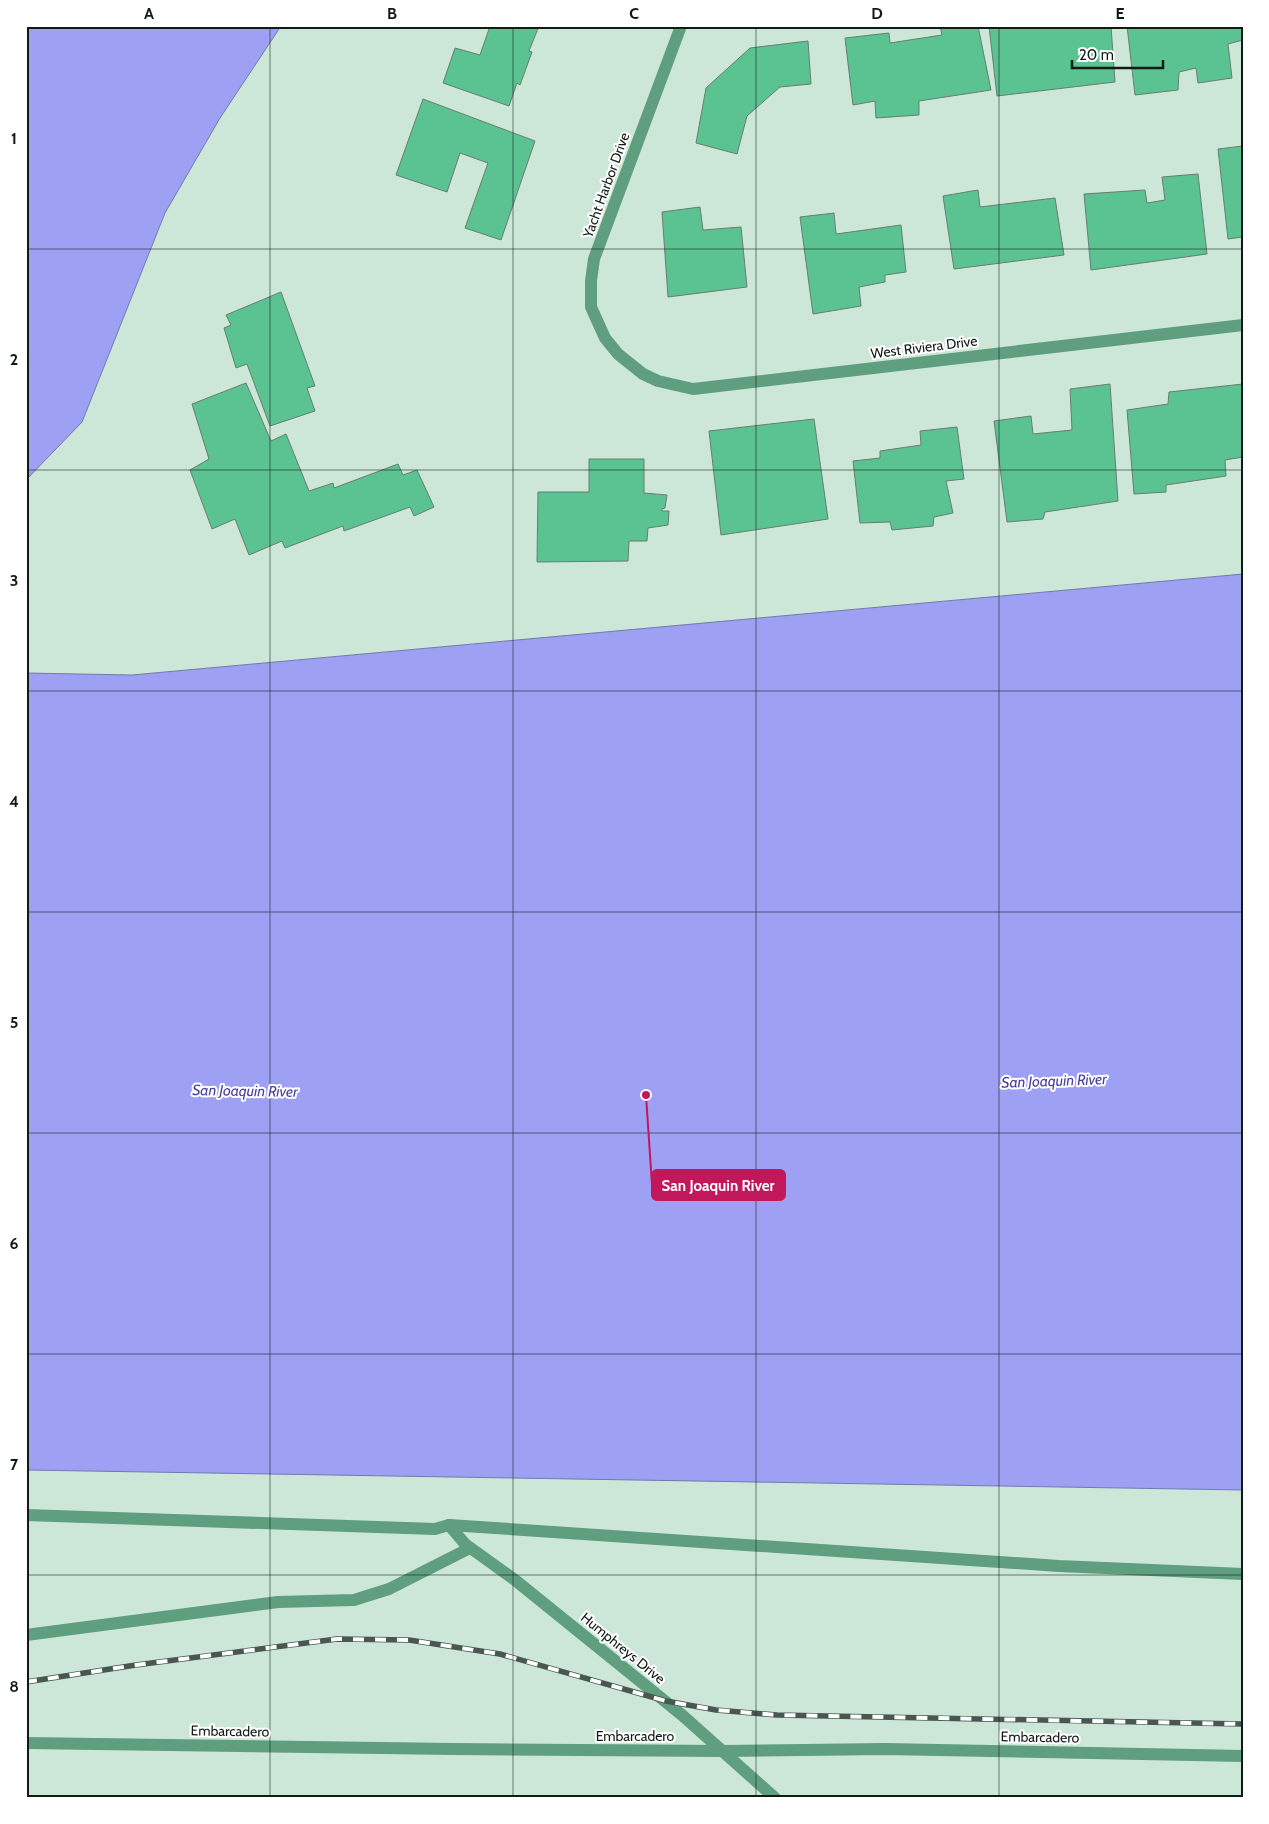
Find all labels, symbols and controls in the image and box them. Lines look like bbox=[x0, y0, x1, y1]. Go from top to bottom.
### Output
text: A bbox=[144, 4, 154, 23]
text: B bbox=[387, 4, 397, 23]
text: C bbox=[629, 4, 639, 23]
text: D bbox=[871, 4, 883, 23]
text: E bbox=[1115, 4, 1125, 23]
scale bar bbox=[1072, 38, 1163, 70]
text: 20 m bbox=[1079, 46, 1114, 64]
text: 1 bbox=[11, 129, 17, 148]
street label: Yacht Harbor Drive bbox=[578, 130, 633, 241]
street label: West Riviera Drive bbox=[870, 332, 978, 362]
text: 2 bbox=[10, 350, 18, 369]
text: 3 bbox=[10, 571, 18, 590]
text: 4 bbox=[9, 792, 19, 811]
text: 5 bbox=[10, 1013, 18, 1032]
water label: San Joaquin River bbox=[1001, 1070, 1108, 1092]
water label: San Joaquin River bbox=[192, 1081, 299, 1101]
callout: San Joaquin River bbox=[652, 1170, 785, 1200]
text: San Joaquin River bbox=[662, 1177, 774, 1195]
text: 6 bbox=[10, 1234, 19, 1253]
text: 7 bbox=[10, 1455, 19, 1474]
street label: Humphreys Drive bbox=[577, 1608, 669, 1688]
text: 8 bbox=[9, 1677, 19, 1696]
street label: Embarcadero bbox=[191, 1721, 270, 1741]
street label: Embarcadero bbox=[596, 1727, 675, 1745]
street label: Embarcadero bbox=[1001, 1727, 1080, 1747]

